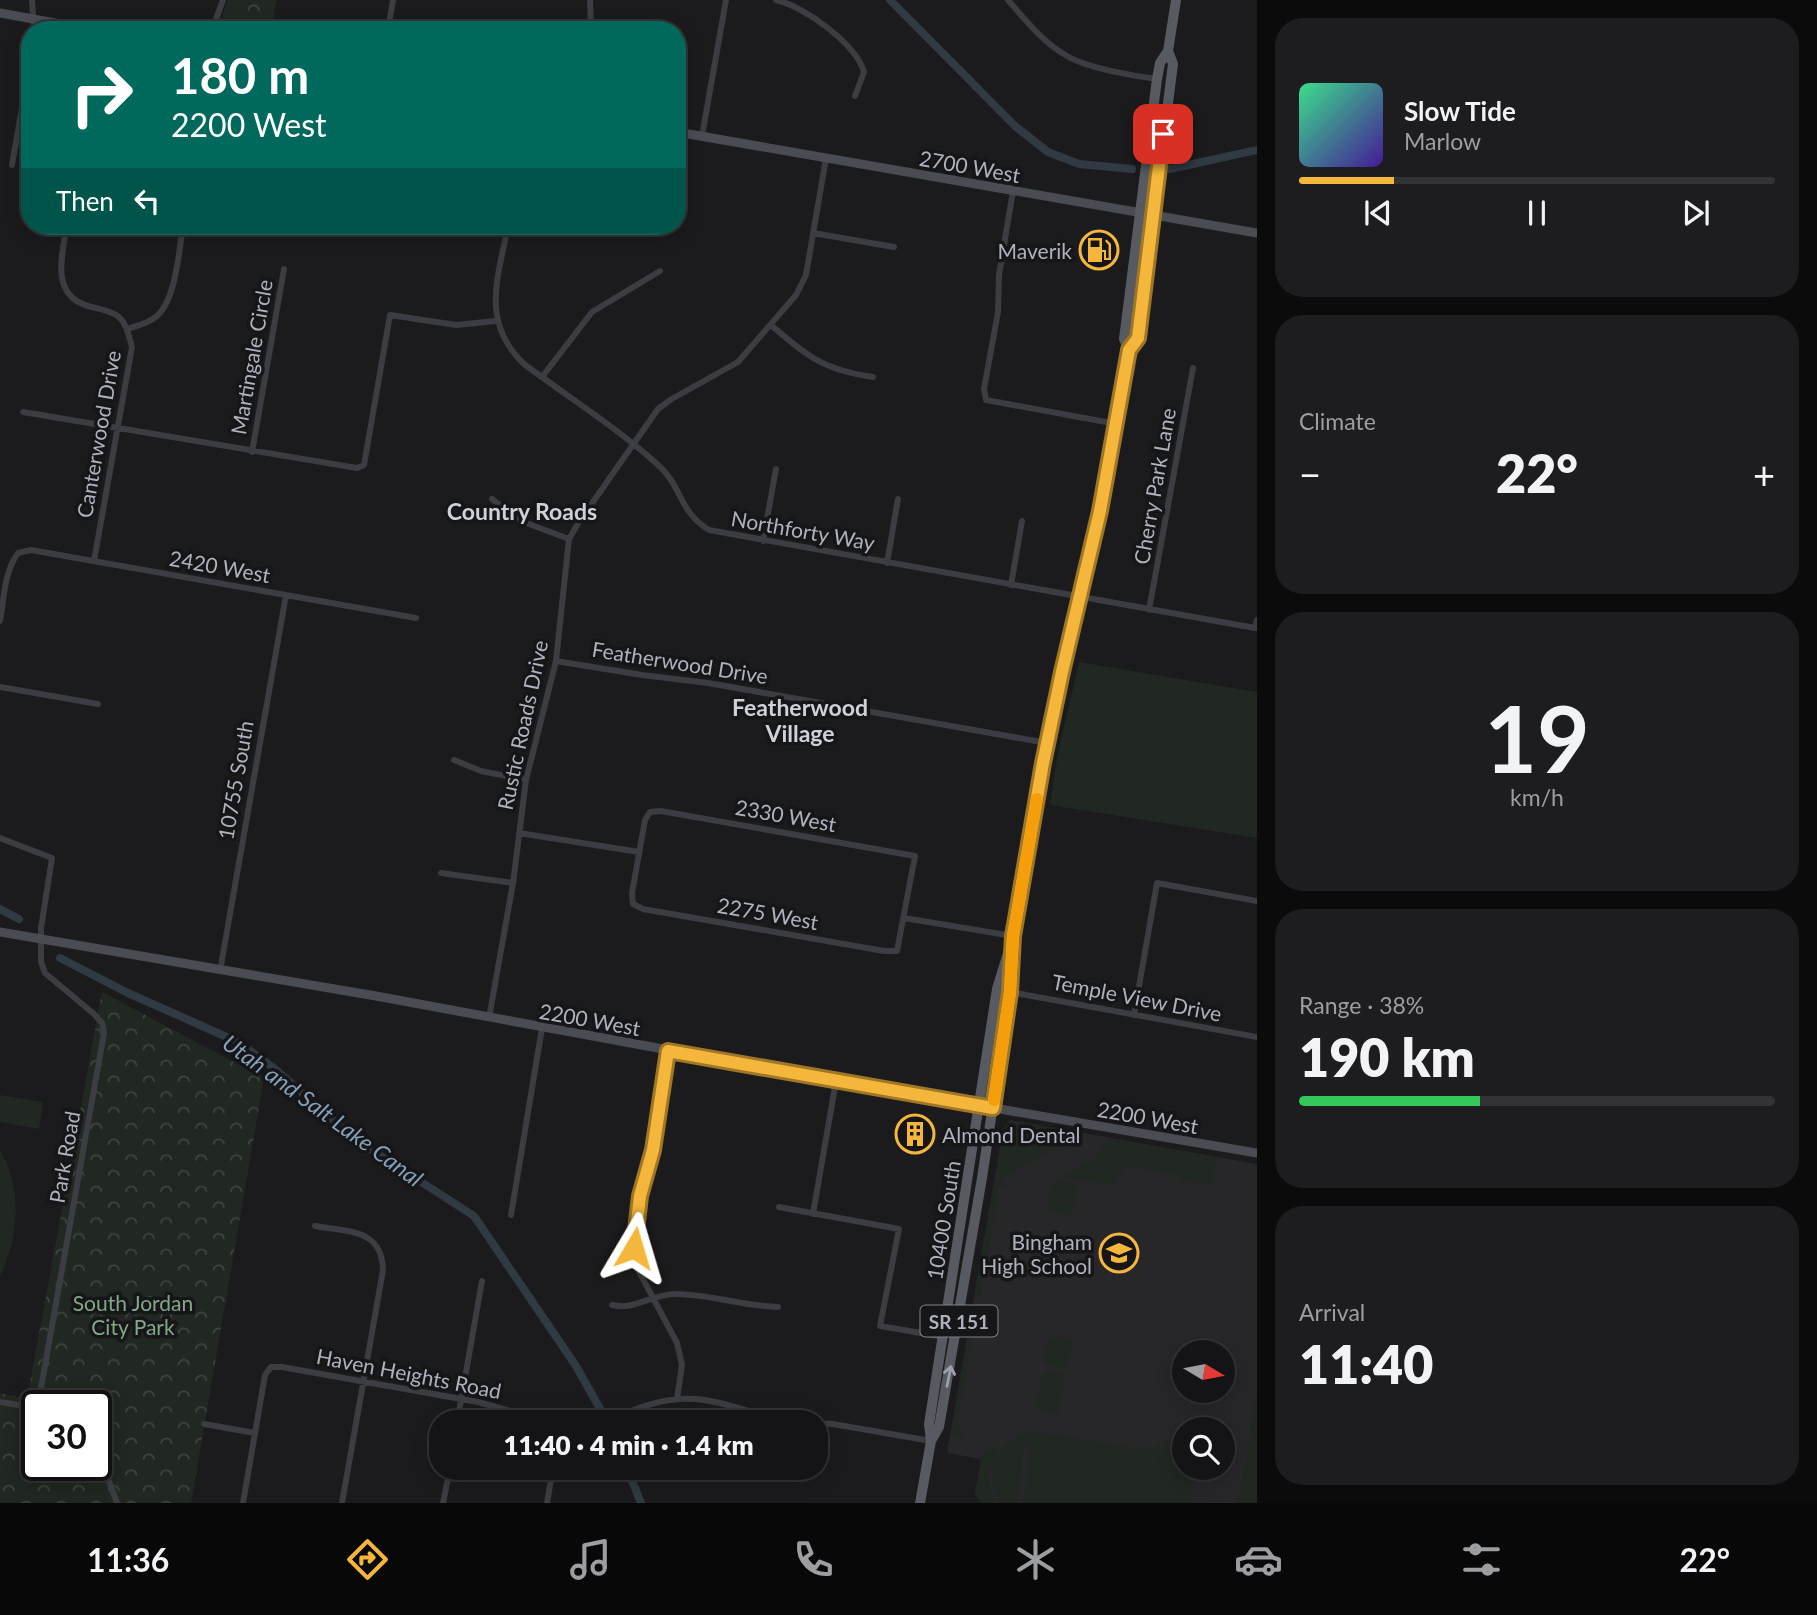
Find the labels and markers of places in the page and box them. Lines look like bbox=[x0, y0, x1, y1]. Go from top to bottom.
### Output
pin bbox=[1133, 104, 1193, 164]
fuel station icon: Maverik bbox=[1078, 229, 1120, 271]
place label: Maverik bbox=[998, 238, 1072, 263]
building icon: Almond Dental bbox=[894, 1113, 936, 1155]
place label: Almond Dental bbox=[942, 1122, 1081, 1147]
place label: Bingham High School bbox=[981, 1229, 1092, 1278]
school or university icon: Bingham High School bbox=[1098, 1232, 1140, 1274]

